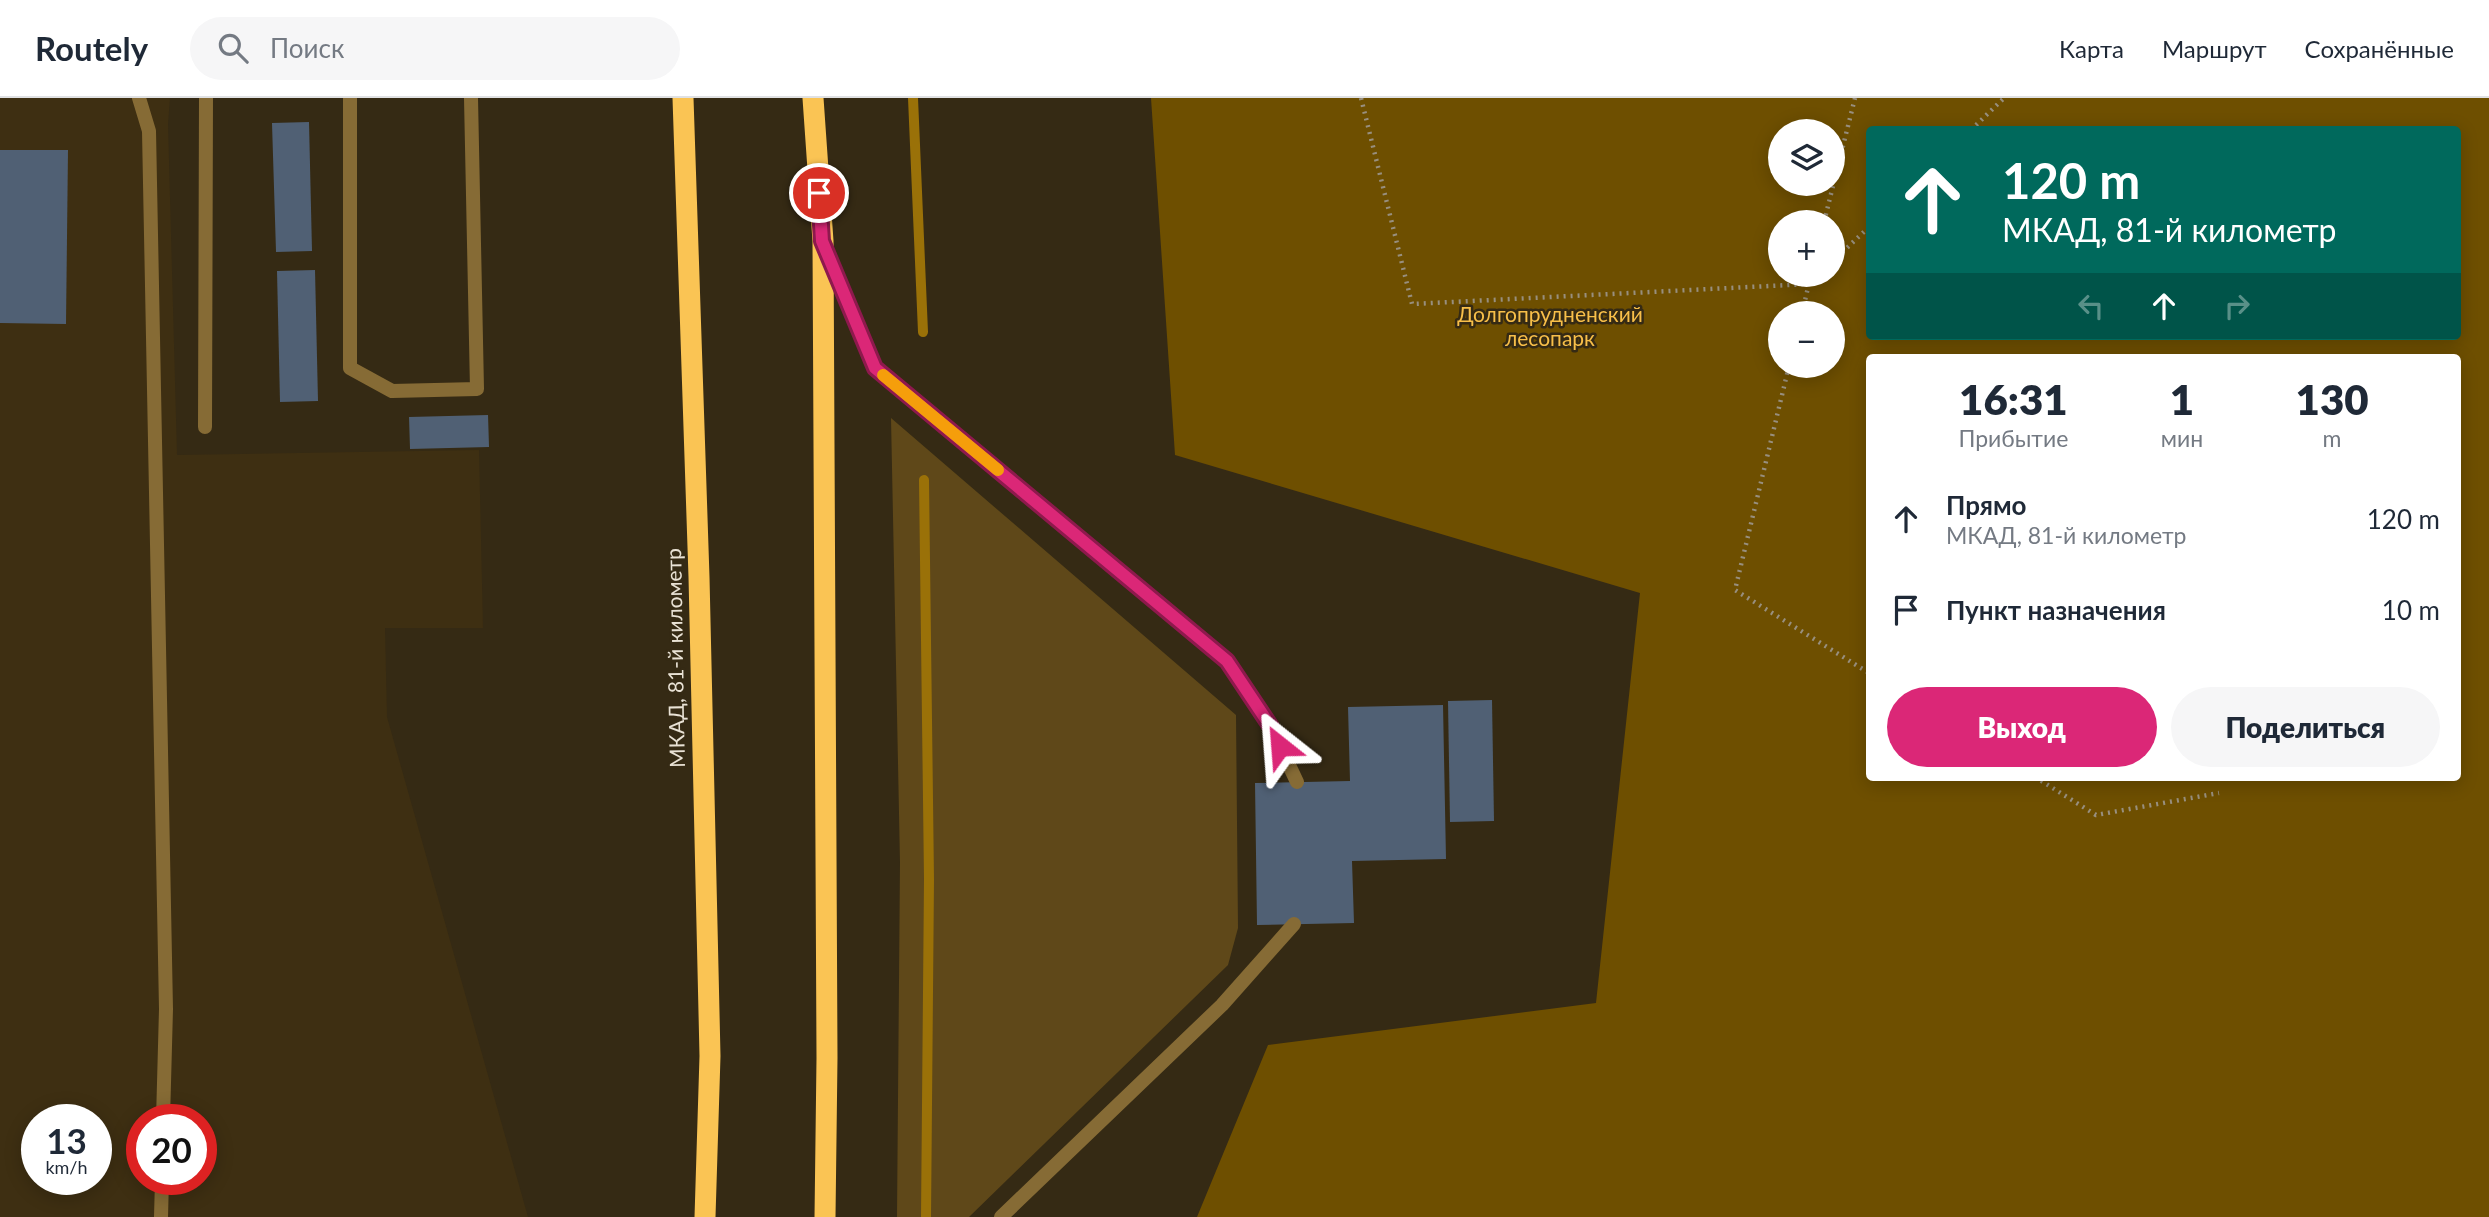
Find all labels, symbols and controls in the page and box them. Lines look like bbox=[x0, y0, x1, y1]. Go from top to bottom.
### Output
search box bbox=[190, 17, 680, 80]
text: Routely bbox=[35, 28, 148, 68]
icon: search bbox=[214, 29, 252, 67]
text: Поиск bbox=[270, 32, 344, 64]
text: Карта bbox=[2059, 34, 2124, 63]
text: Маршрут bbox=[2162, 34, 2267, 63]
text: Сохранённые bbox=[2305, 34, 2454, 63]
map controls bbox=[1768, 119, 1845, 378]
button: layers bbox=[1768, 119, 1845, 196]
text: 120 m bbox=[2002, 151, 2140, 209]
icon: ahead bbox=[1887, 154, 1978, 245]
pin bbox=[789, 163, 849, 223]
icon: arrive bbox=[800, 174, 838, 212]
button: + bbox=[1768, 210, 1845, 287]
text: МКАД, 81-й километр bbox=[2002, 210, 2337, 249]
icon: left bbox=[2072, 287, 2110, 325]
icon: ahead bbox=[2145, 287, 2183, 325]
icon: right bbox=[2218, 287, 2256, 325]
park label: Долгопрудненский лесопарк bbox=[1457, 301, 1643, 350]
button: − bbox=[1768, 301, 1845, 378]
text: 16:31 bbox=[1959, 374, 2068, 424]
text: 1 bbox=[2170, 374, 2194, 424]
text: 130 bbox=[2296, 374, 2369, 424]
text: Прибытие bbox=[1958, 424, 2068, 452]
text: мин bbox=[2161, 424, 2203, 452]
text: m bbox=[2323, 424, 2342, 452]
text: Прямо bbox=[1946, 489, 2027, 521]
icon: ahead bbox=[1887, 500, 1925, 538]
text: 120 m bbox=[2367, 503, 2440, 535]
text: МКАД, 81-й километр bbox=[1946, 521, 2186, 549]
street label: МКАД, 81-й километр bbox=[660, 548, 689, 768]
icon: arrive bbox=[1887, 591, 1925, 629]
text: Пункт назначения bbox=[1946, 594, 2166, 626]
text: 10 m bbox=[2382, 594, 2440, 626]
button: Выход bbox=[1887, 687, 2157, 767]
button: Поделиться bbox=[2171, 687, 2440, 767]
position arrow bbox=[1243, 709, 1317, 783]
speed limit sign: 20 bbox=[126, 1104, 217, 1195]
text: 13 bbox=[46, 1119, 87, 1161]
text: km/h bbox=[45, 1156, 88, 1178]

